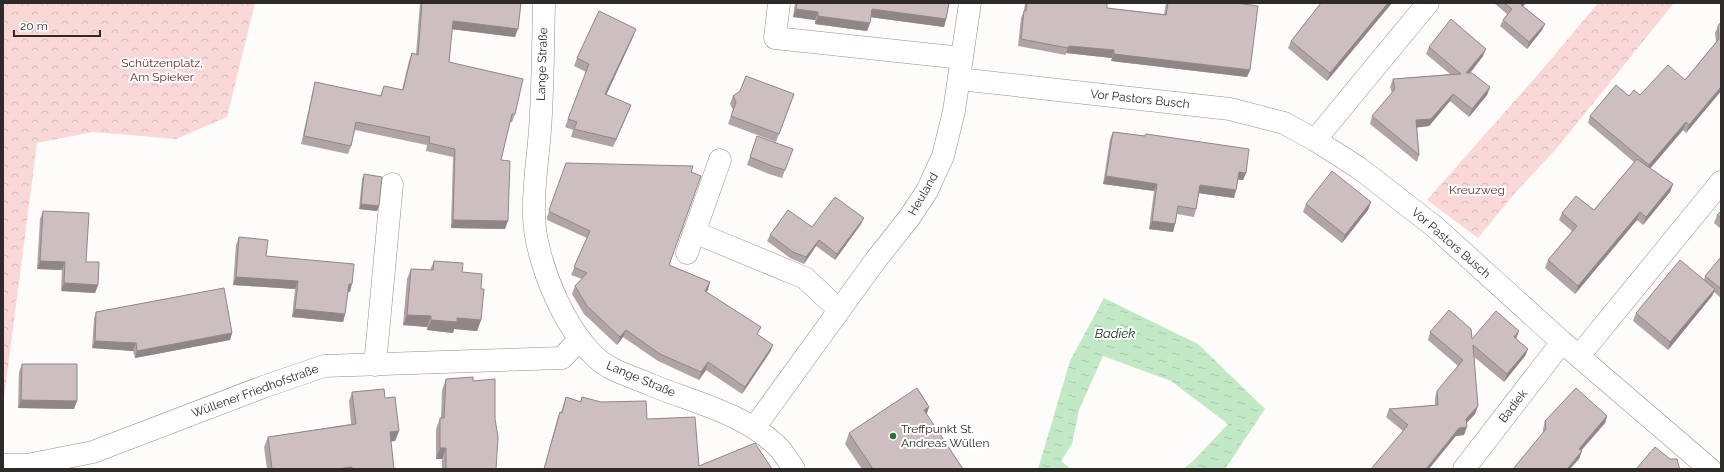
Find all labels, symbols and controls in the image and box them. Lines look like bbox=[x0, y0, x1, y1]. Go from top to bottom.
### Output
scale bar bbox=[14, 12, 100, 38]
text: 20 m bbox=[20, 19, 48, 33]
street label: Lange Straße bbox=[534, 27, 550, 101]
park label: Schützenplatz, Am Spieker bbox=[121, 56, 203, 84]
street label: Vor Pastors Busch bbox=[1090, 87, 1190, 111]
street label: Heuland bbox=[905, 170, 941, 218]
park label: Kreuzweg bbox=[1449, 183, 1505, 197]
street label: Vor Pastors Busch bbox=[1409, 205, 1493, 281]
water label: Badiek bbox=[1095, 326, 1135, 341]
street label: Lange Straße bbox=[604, 358, 678, 400]
street label: Wüllener Friedhofstraße bbox=[190, 362, 320, 420]
street label: Badiek bbox=[1496, 386, 1531, 425]
place label: Treffpunkt St. Andreas Wüllen bbox=[901, 422, 989, 450]
marker: Treffpunkt St. Andreas Wüllen bbox=[888, 431, 898, 441]

